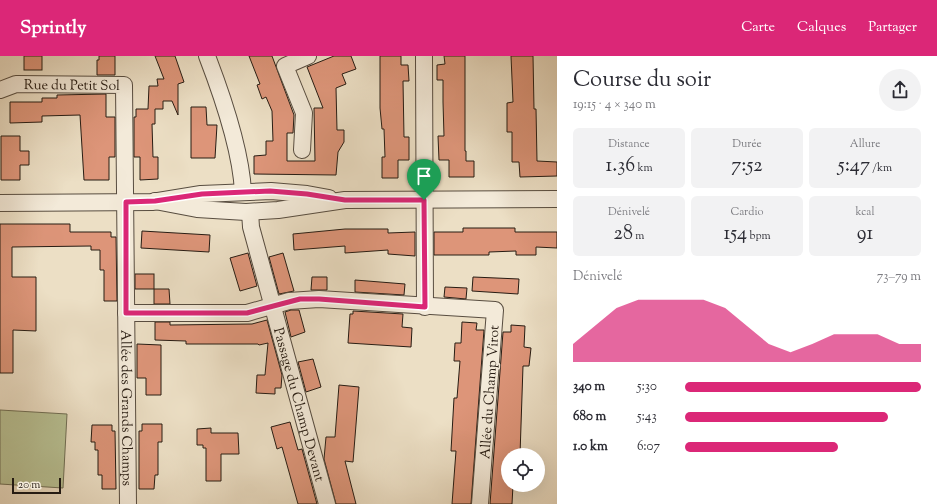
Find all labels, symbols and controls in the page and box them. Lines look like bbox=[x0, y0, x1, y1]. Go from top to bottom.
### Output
text: Sprintly bbox=[20, 15, 87, 42]
text: Carte bbox=[741, 18, 775, 38]
text: Calques bbox=[797, 18, 846, 38]
text: Partager bbox=[868, 18, 917, 38]
text: Course du soir bbox=[573, 65, 711, 97]
button: share bbox=[879, 69, 921, 111]
street label: Rue du Petit Sol bbox=[24, 76, 120, 97]
text: 19:15 · 4 × 340 m bbox=[573, 96, 656, 114]
text: Distance bbox=[608, 136, 650, 152]
text: Durée bbox=[732, 136, 762, 152]
text: Allure bbox=[850, 136, 880, 152]
text: 1.36 bbox=[605, 152, 635, 181]
text: 7:52 bbox=[731, 152, 763, 181]
text: 5:47 bbox=[838, 152, 870, 181]
pin bbox=[407, 159, 441, 200]
text: km bbox=[635, 160, 653, 176]
text: /km bbox=[870, 160, 892, 176]
icon: arrive bbox=[413, 165, 435, 187]
text: Dénivelé bbox=[608, 204, 650, 220]
text: Cardio bbox=[730, 204, 764, 220]
text: kcal bbox=[856, 204, 874, 220]
text: 28 bbox=[614, 220, 633, 249]
text: 154 bbox=[723, 220, 747, 249]
text: 91 bbox=[857, 220, 873, 249]
text: m bbox=[633, 228, 644, 244]
text: bpm bbox=[747, 228, 771, 244]
text: Dénivelé bbox=[573, 268, 623, 286]
text: 73–79 m bbox=[877, 268, 921, 286]
street label: Allée du Champ Virot bbox=[476, 324, 506, 460]
street label: Passage du Champ Devant bbox=[267, 326, 328, 484]
street label: Allée des Grands Champs bbox=[114, 330, 136, 486]
text: 340 m bbox=[573, 378, 605, 396]
text: 5:30 bbox=[637, 378, 657, 396]
text: 680 m bbox=[573, 408, 606, 426]
text: 5:43 bbox=[637, 408, 657, 426]
text: 1.0 km bbox=[573, 438, 608, 456]
text: 6:07 bbox=[637, 438, 660, 456]
map controls bbox=[501, 448, 545, 492]
button: locate bbox=[501, 448, 545, 492]
scale bar bbox=[12, 476, 61, 495]
text: 20 m bbox=[18, 477, 40, 493]

